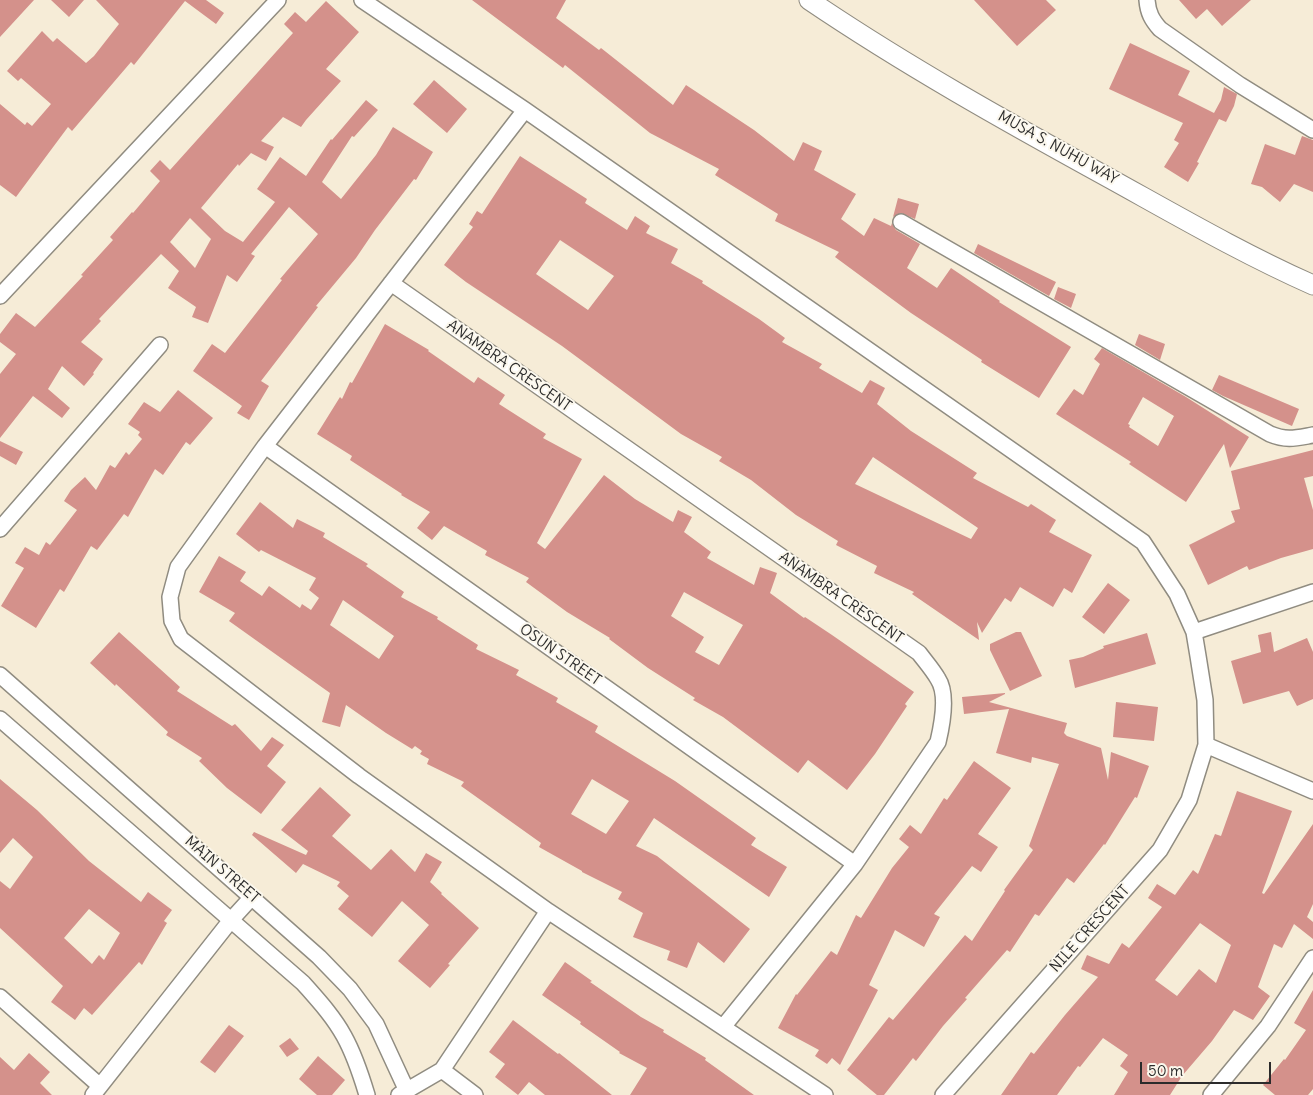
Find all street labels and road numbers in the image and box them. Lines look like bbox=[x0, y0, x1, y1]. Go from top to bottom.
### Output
street label: MUSA S. NUHU WAY bbox=[995, 107, 1121, 189]
street label: ANAMBRA CRESCENT bbox=[443, 316, 575, 416]
street label: ANAMBRA CRESCENT bbox=[775, 548, 907, 648]
street label: OSUN STREET bbox=[516, 620, 604, 690]
street label: MAIN STREET bbox=[181, 833, 263, 907]
street label: NILE CRESCENT bbox=[1046, 882, 1134, 976]

